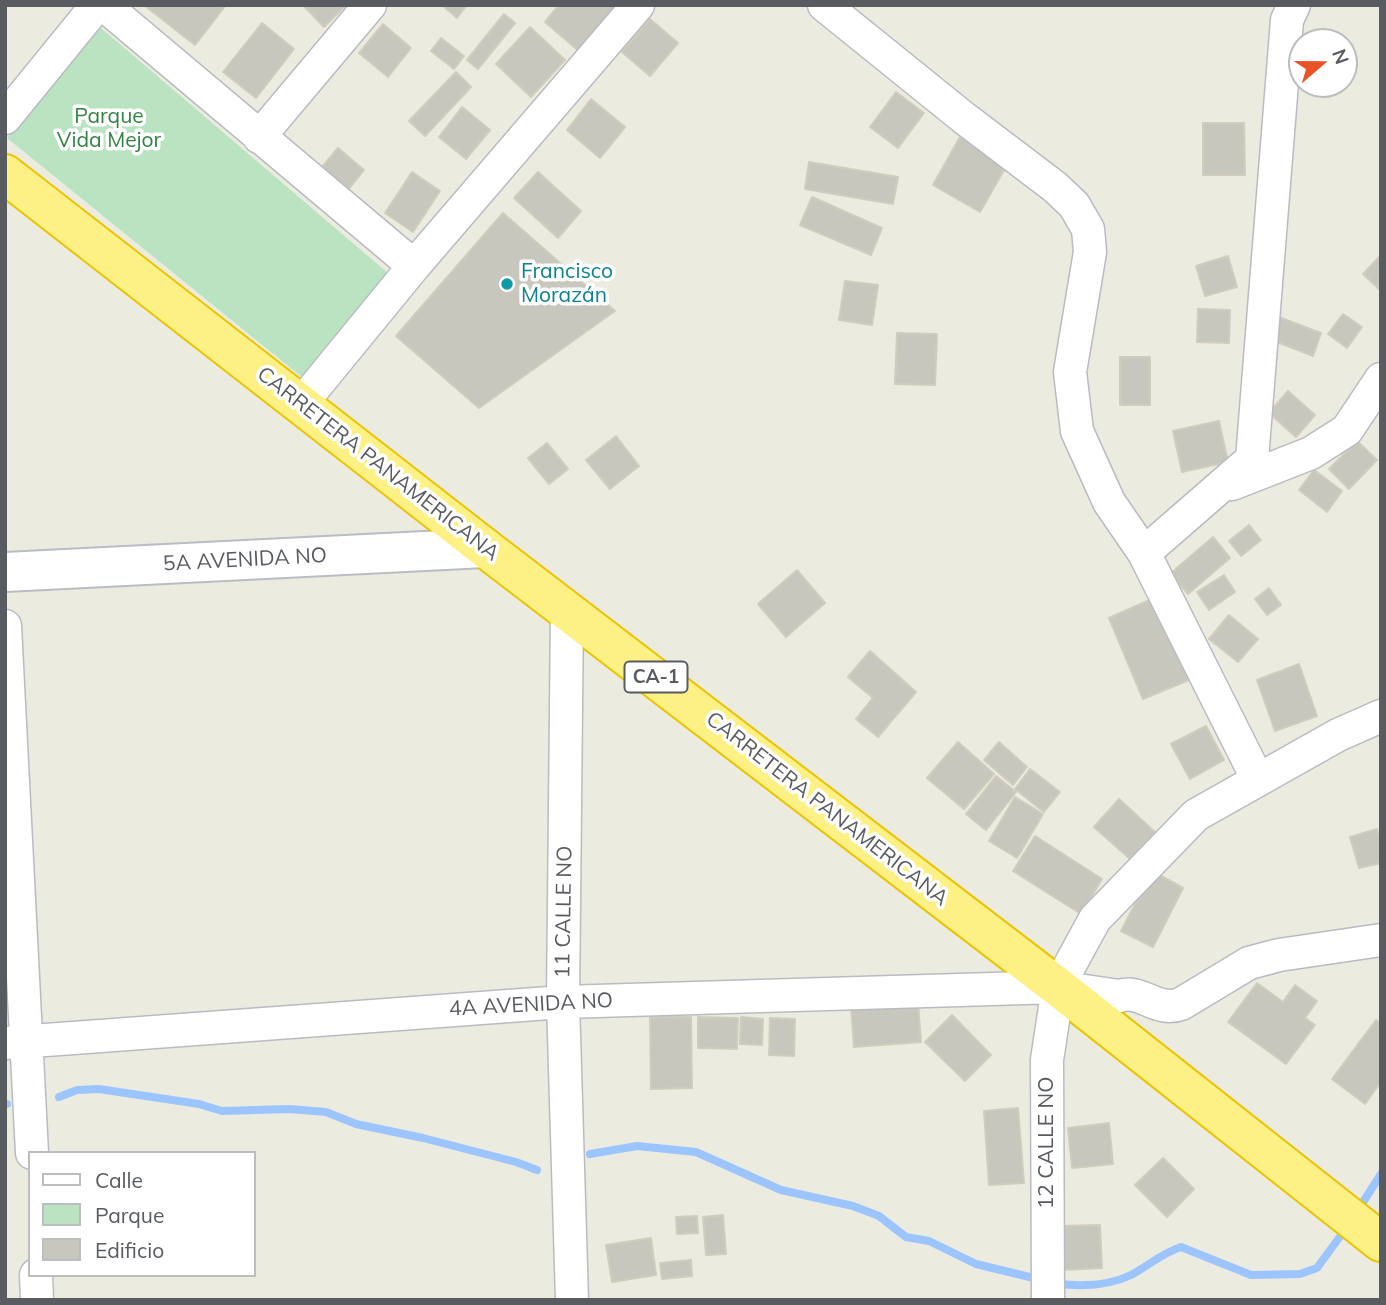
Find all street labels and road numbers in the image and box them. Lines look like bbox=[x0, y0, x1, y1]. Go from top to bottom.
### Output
street label: CARRETERA PANAMERICANA bbox=[252, 362, 504, 566]
street label: 5A AVENIDA NO bbox=[162, 543, 328, 577]
road number: CA-1 bbox=[624, 662, 688, 692]
street label: CARRETERA PANAMERICANA bbox=[701, 707, 953, 911]
street label: 11 CALLE NO bbox=[550, 845, 578, 979]
street label: 4A AVENIDA NO bbox=[448, 988, 614, 1022]
street label: 12 CALLE NO bbox=[1034, 1077, 1060, 1209]

